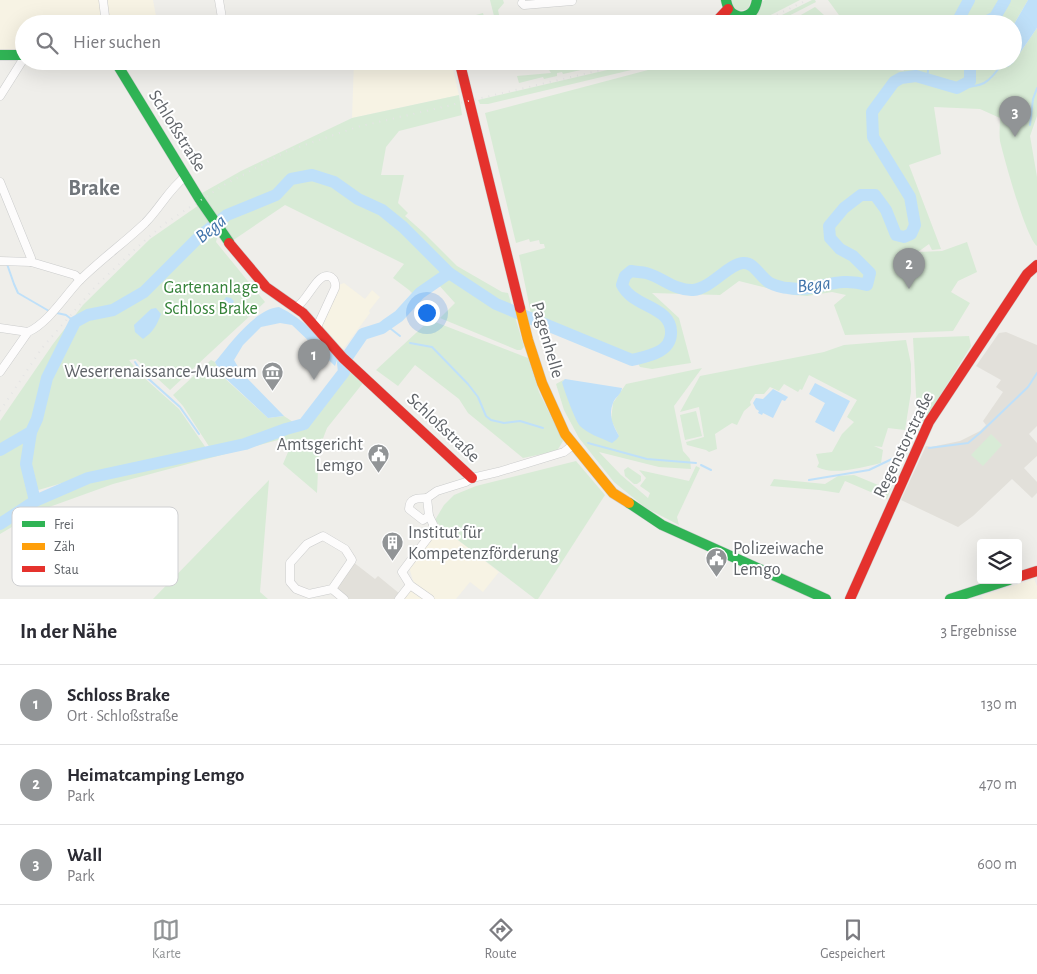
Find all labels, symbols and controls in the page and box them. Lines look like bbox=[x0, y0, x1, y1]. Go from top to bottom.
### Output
search box bbox=[15, 15, 1022, 70]
icon: search bbox=[33, 29, 61, 57]
text: Hier suchen bbox=[73, 33, 161, 52]
street label: Schloßstraße bbox=[145, 87, 209, 175]
pin: 3 bbox=[999, 96, 1031, 137]
district label: Brake bbox=[68, 177, 120, 199]
water label: Bega bbox=[192, 211, 230, 247]
pin: 2 bbox=[893, 248, 925, 289]
water label: Bega bbox=[796, 274, 832, 296]
park label: Gartenanlage Schloss Brake bbox=[164, 279, 258, 318]
your location bbox=[414, 300, 440, 326]
street label: Pagenhelle bbox=[528, 300, 566, 380]
pin: 1 bbox=[298, 339, 330, 380]
museum icon: Weserrenaissance-Museum bbox=[261, 360, 285, 391]
place label: Weserrenaissance-Museum bbox=[64, 363, 257, 381]
street label: Regenstorstraße bbox=[871, 389, 937, 501]
street label: Schloßstraße bbox=[403, 390, 483, 466]
place label: Amtsgericht Lemgo bbox=[277, 436, 363, 475]
public building icon: Amtsgericht Lemgo bbox=[367, 443, 391, 474]
legend bbox=[12, 507, 178, 586]
text: Frei bbox=[54, 518, 74, 532]
place label: Institut für Kompetenzförderung bbox=[408, 524, 559, 563]
building icon: Institut für Kompetenzförderung bbox=[380, 531, 404, 562]
map controls bbox=[977, 539, 1022, 584]
button: layers bbox=[977, 539, 1022, 584]
text: Zäh bbox=[54, 540, 75, 554]
place label: Polizeiwache Lemgo bbox=[733, 540, 824, 579]
public building icon: Polizeiwache Lemgo bbox=[705, 547, 729, 578]
text: Stau bbox=[54, 563, 79, 577]
text: In der Nähe bbox=[20, 621, 117, 642]
text: 3 Ergebnisse bbox=[940, 623, 1017, 639]
text: Schloss Brake bbox=[67, 686, 170, 705]
text: 1 bbox=[33, 696, 39, 712]
text: 130 m bbox=[981, 696, 1017, 712]
text: Ort · Schloßstraße bbox=[67, 708, 178, 724]
text: Heimatcamping Lemgo bbox=[67, 766, 244, 785]
text: 2 bbox=[32, 776, 40, 792]
text: 470 m bbox=[979, 776, 1017, 792]
text: Park bbox=[67, 788, 95, 804]
text: Wall bbox=[67, 846, 102, 865]
text: 3 bbox=[33, 856, 39, 872]
text: 600 m bbox=[977, 856, 1017, 872]
text: Park bbox=[67, 868, 95, 884]
tab: Karte bbox=[152, 916, 181, 963]
tab: Route bbox=[485, 916, 517, 963]
tab: Gespeichert bbox=[820, 916, 885, 963]

